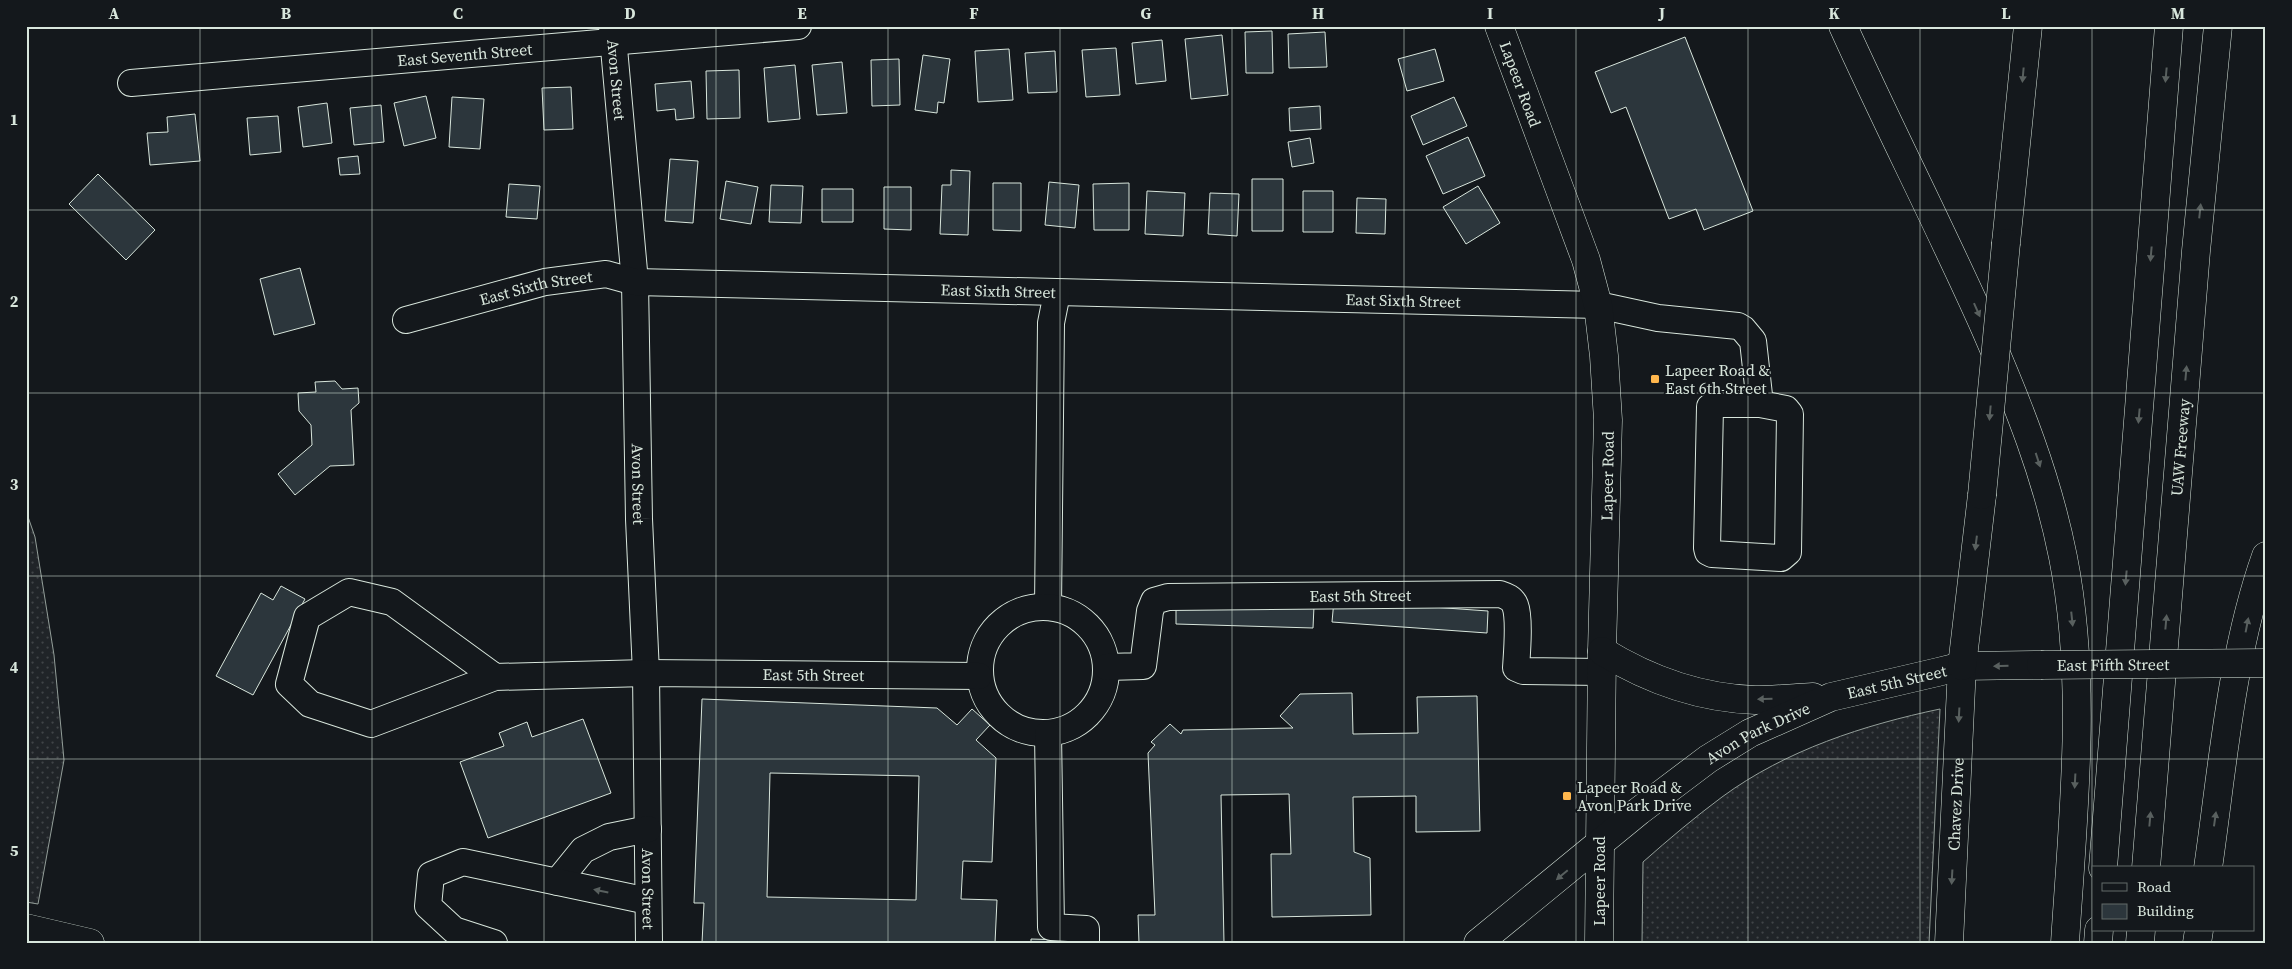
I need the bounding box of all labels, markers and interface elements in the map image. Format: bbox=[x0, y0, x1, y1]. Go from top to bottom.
text: A bbox=[109, 2, 120, 24]
text: B bbox=[281, 2, 292, 24]
text: C bbox=[453, 2, 463, 24]
text: D bbox=[624, 2, 636, 24]
text: E bbox=[797, 2, 807, 24]
text: F bbox=[969, 2, 979, 24]
text: G bbox=[1141, 2, 1152, 24]
text: H bbox=[1312, 2, 1324, 24]
text: I bbox=[1487, 2, 1493, 24]
text: J bbox=[1658, 2, 1665, 24]
text: K bbox=[1828, 2, 1840, 24]
text: L bbox=[2001, 2, 2011, 24]
text: M bbox=[2171, 2, 2185, 24]
street label: East Seventh Street bbox=[396, 38, 534, 71]
street label: Avon Street bbox=[602, 38, 631, 122]
street label: Lapeer Road bbox=[1495, 38, 1547, 130]
one-way arrow bbox=[2019, 67, 2027, 83]
one-way arrow bbox=[2161, 67, 2169, 83]
text: 1 bbox=[10, 108, 18, 130]
one-way arrow bbox=[2196, 203, 2204, 219]
one-way arrow bbox=[2147, 247, 2155, 263]
street label: East Sixth Street bbox=[477, 265, 594, 310]
street label: East Sixth Street bbox=[940, 278, 1057, 303]
street label: East Sixth Street bbox=[1345, 288, 1462, 313]
text: 2 bbox=[10, 290, 19, 312]
one-way arrow bbox=[1973, 303, 1981, 317]
place label: Lapeer Road & East 6th Street bbox=[1665, 359, 1770, 399]
one-way arrow bbox=[2182, 365, 2190, 381]
marker: Lapeer Road & East 6th Street bbox=[1649, 373, 1661, 385]
street label: UAW Freeway bbox=[2165, 397, 2195, 497]
one-way arrow bbox=[1986, 406, 1994, 422]
one-way arrow bbox=[2134, 409, 2142, 425]
street label: Lapeer Road bbox=[1595, 431, 1619, 521]
street label: Avon Street bbox=[627, 443, 650, 526]
one-way arrow bbox=[2035, 453, 2042, 468]
text: 3 bbox=[10, 473, 19, 495]
one-way arrow bbox=[1972, 536, 1980, 552]
one-way arrow bbox=[2122, 571, 2130, 587]
street label: East 5th Street bbox=[1309, 584, 1412, 607]
one-way arrow bbox=[2068, 611, 2076, 627]
one-way arrow bbox=[2162, 614, 2170, 630]
one-way arrow bbox=[2243, 617, 2251, 632]
street label: East Fifth Street bbox=[2057, 653, 2170, 676]
text: 4 bbox=[10, 656, 19, 678]
street label: East 5th Street bbox=[1845, 659, 1950, 704]
one-way arrow bbox=[1993, 662, 2009, 670]
street label: East 5th Street bbox=[762, 663, 865, 686]
one-way arrow bbox=[1757, 696, 1773, 704]
street label: Avon Park Drive bbox=[1701, 697, 1813, 769]
one-way arrow bbox=[1955, 707, 1963, 723]
street label: Chavez Drive bbox=[1942, 757, 1969, 851]
one-way arrow bbox=[2070, 773, 2078, 789]
place label: Lapeer Road & Avon Park Drive bbox=[1577, 776, 1692, 816]
marker: Lapeer Road & Avon Park Drive bbox=[1561, 790, 1573, 802]
one-way arrow bbox=[2146, 811, 2154, 827]
one-way arrow bbox=[2211, 811, 2219, 827]
street label: Lapeer Road bbox=[1588, 836, 1610, 926]
text: 5 bbox=[10, 839, 19, 861]
street label: Avon Street bbox=[637, 848, 660, 930]
legend bbox=[2092, 866, 2254, 932]
one-way arrow bbox=[1555, 869, 1568, 880]
one-way arrow bbox=[1948, 870, 1956, 886]
text: Road bbox=[2137, 876, 2171, 897]
one-way arrow bbox=[593, 887, 608, 895]
text: Building bbox=[2137, 900, 2194, 921]

